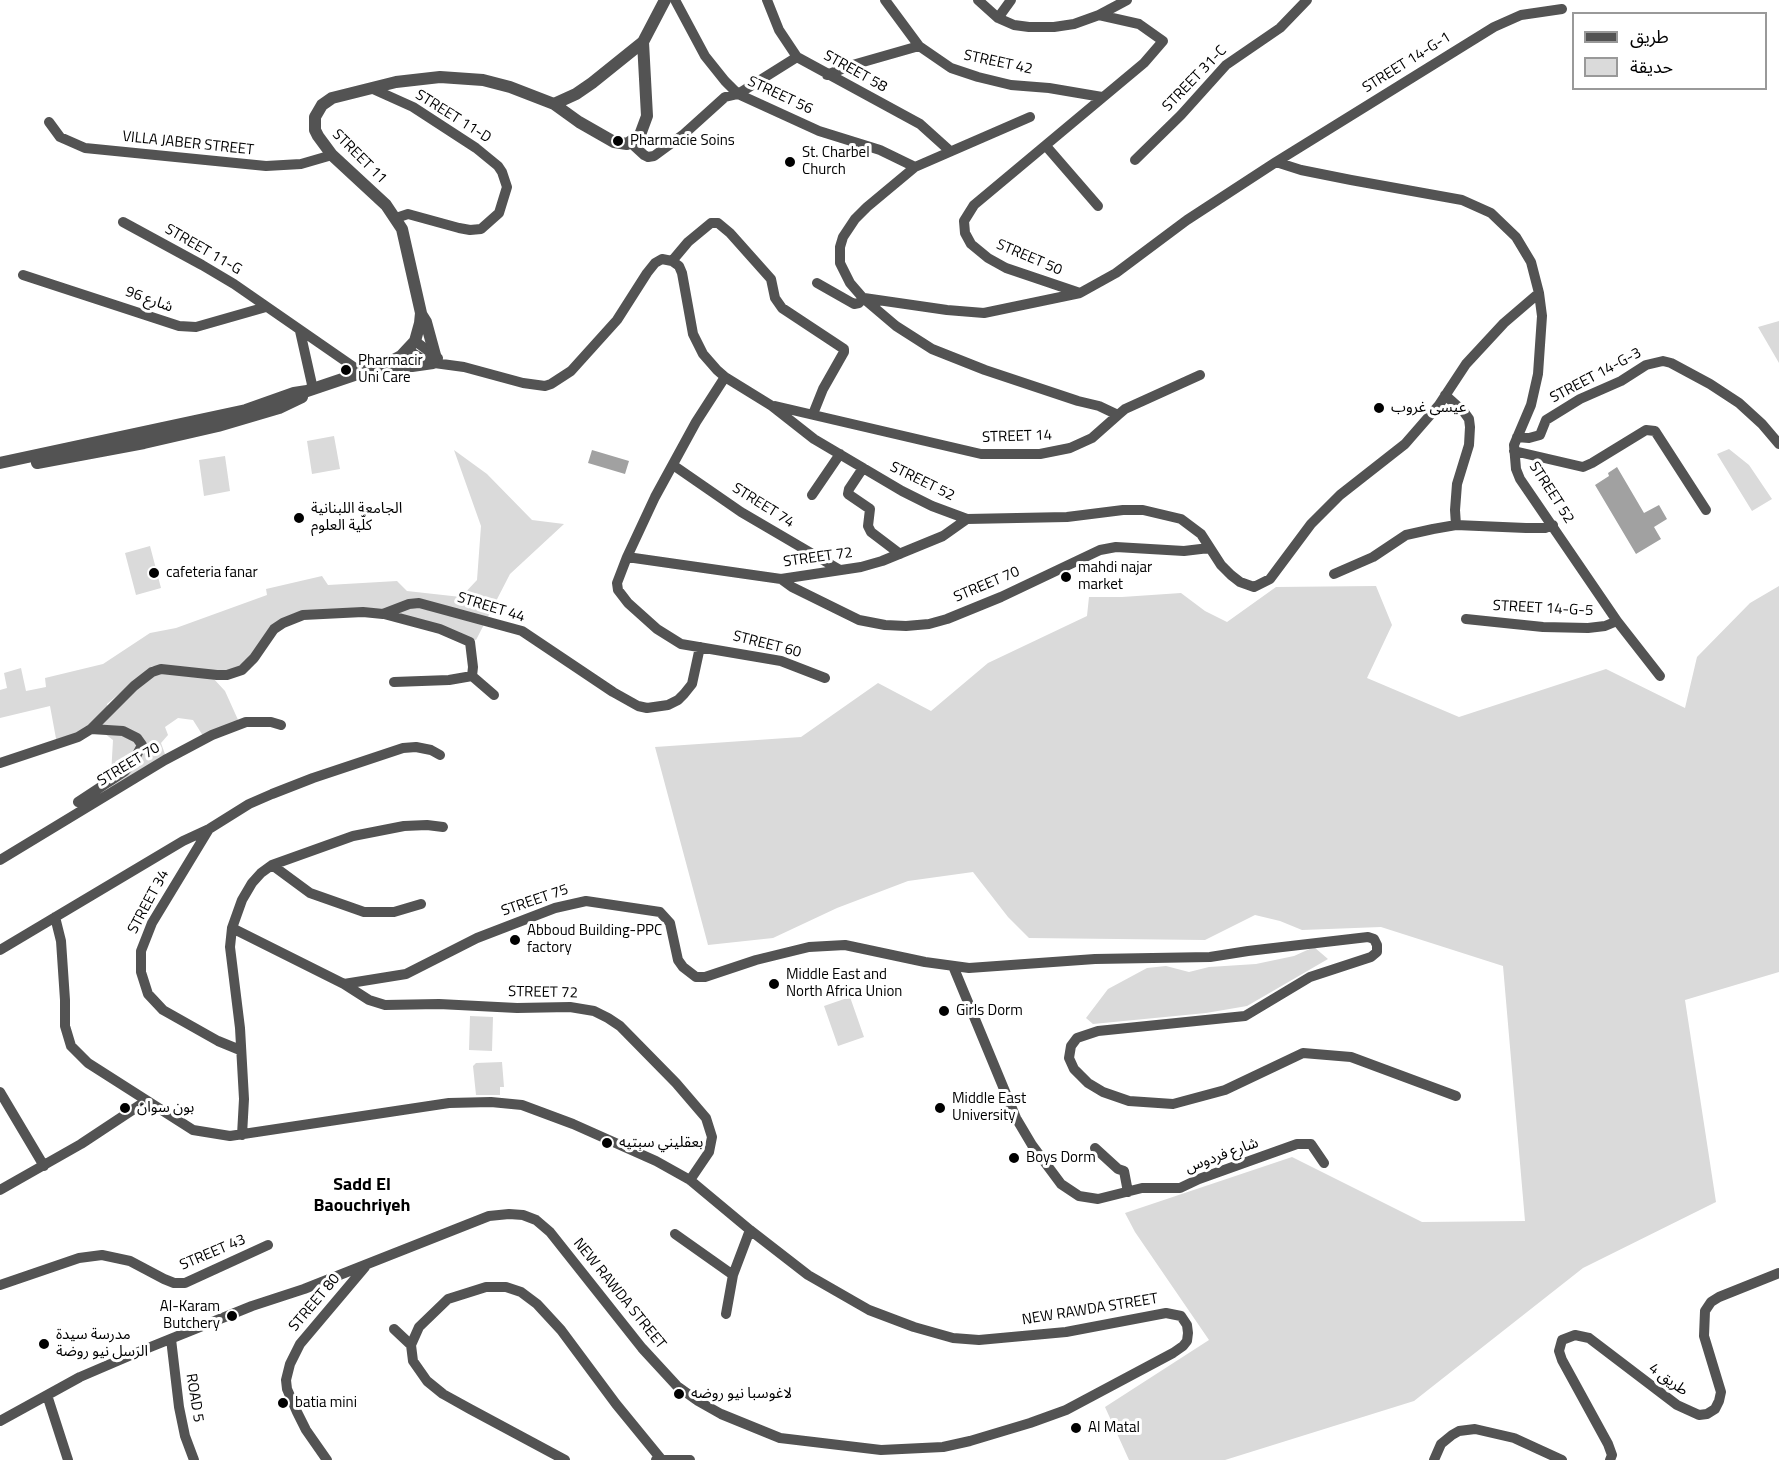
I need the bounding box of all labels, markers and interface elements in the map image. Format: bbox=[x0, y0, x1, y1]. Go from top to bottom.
legend bbox=[1572, 12, 1767, 90]
text: طريق bbox=[1630, 23, 1669, 50]
street label: STREET 14-G-1 bbox=[1360, 29, 1454, 97]
street label: STREET 31-C bbox=[1159, 42, 1231, 116]
street label: STREET 58 bbox=[820, 47, 890, 97]
street label: STREET 42 bbox=[962, 47, 1034, 79]
text: حديقة bbox=[1630, 53, 1673, 80]
street label: STREET 56 bbox=[745, 73, 815, 119]
street label: STREET 11-D bbox=[412, 87, 494, 147]
street label: STREET 11 bbox=[328, 126, 390, 188]
street label: VILLA JABER STREET bbox=[121, 128, 255, 160]
place label: Pharmacie Soins bbox=[630, 132, 735, 150]
marker: Pharmacie Soins bbox=[611, 134, 625, 148]
place label: St. Charbel Church bbox=[802, 144, 870, 179]
marker: St. Charbel Church bbox=[783, 155, 797, 169]
street label: STREET 11-G bbox=[161, 221, 245, 279]
street label: STREET 50 bbox=[993, 236, 1065, 280]
street label: شارع 96 bbox=[123, 283, 175, 317]
street label: STREET 14-G-3 bbox=[1547, 344, 1645, 408]
place label: Pharmacir Uni Care bbox=[358, 352, 423, 387]
marker: Pharmacir Uni Care bbox=[339, 363, 353, 377]
place label: عيسى غروب bbox=[1391, 399, 1466, 417]
marker: عيسى غروب bbox=[1372, 401, 1386, 415]
street label: STREET 14 bbox=[982, 427, 1052, 447]
street label: STREET 52 bbox=[887, 459, 957, 505]
street label: STREET 52 bbox=[1524, 459, 1578, 527]
street label: STREET 74 bbox=[729, 480, 797, 532]
place label: الجامعة اللبنانية كلّية العلوم bbox=[311, 500, 402, 535]
marker: الجامعة اللبنانية كلّية العلوم bbox=[292, 511, 306, 525]
street label: STREET 72 bbox=[782, 544, 854, 572]
place label: mahdi najar market bbox=[1078, 559, 1152, 594]
street label: STREET 70 bbox=[951, 563, 1023, 607]
place label: cafeteria fanar bbox=[166, 564, 258, 582]
marker: cafeteria fanar bbox=[147, 566, 161, 580]
marker: mahdi najar market bbox=[1059, 570, 1073, 584]
street label: STREET 44 bbox=[455, 589, 527, 627]
street label: STREET 14-G-5 bbox=[1492, 597, 1594, 621]
street label: STREET 60 bbox=[731, 628, 803, 662]
street label: STREET 70 bbox=[94, 739, 164, 791]
street label: STREET 34 bbox=[125, 867, 173, 937]
street label: STREET 75 bbox=[499, 881, 571, 921]
place label: Abboud Building-PPC factory bbox=[527, 922, 662, 957]
marker: Abboud Building-PPC factory bbox=[508, 933, 522, 947]
place label: Middle East and North Africa Union bbox=[786, 966, 902, 1001]
marker: Middle East and North Africa Union bbox=[767, 977, 781, 991]
street label: STREET 72 bbox=[508, 983, 578, 1003]
place label: Girls Dorm bbox=[956, 1002, 1023, 1020]
marker: Girls Dorm bbox=[937, 1004, 951, 1018]
place label: Middle East University bbox=[952, 1090, 1026, 1125]
place label: بون سوان bbox=[137, 1099, 194, 1117]
marker: بون سوان bbox=[118, 1101, 132, 1115]
marker: Middle East University bbox=[933, 1101, 947, 1115]
place label: بعقليني سبتيه bbox=[619, 1134, 703, 1152]
street label: شارع فردوس bbox=[1183, 1134, 1261, 1178]
marker: بعقليني سبتيه bbox=[600, 1136, 614, 1150]
place label: Boys Dorm bbox=[1026, 1149, 1096, 1167]
marker: Boys Dorm bbox=[1007, 1151, 1021, 1165]
district label: Sadd El Baouchriyeh bbox=[313, 1175, 411, 1218]
street label: STREET 43 bbox=[177, 1231, 249, 1275]
street label: NEW RAWDA STREET bbox=[569, 1235, 669, 1353]
street label: STREET 80 bbox=[286, 1270, 344, 1336]
street label: NEW RAWDA STREET bbox=[1021, 1290, 1159, 1330]
place label: Al-Karam Butchery bbox=[160, 1298, 220, 1333]
marker: Al-Karam Butchery bbox=[225, 1309, 239, 1323]
place label: مدرسة سيدة الرسل نيو روضة bbox=[56, 1326, 148, 1361]
marker: مدرسة سيدة الرسل نيو روضة bbox=[37, 1337, 51, 1351]
street label: طريق 4 bbox=[1645, 1360, 1691, 1400]
street label: ROAD 5 bbox=[181, 1372, 207, 1424]
place label: لاغوسبا نيو روضه bbox=[691, 1385, 792, 1403]
marker: لاغوسبا نيو روضه bbox=[672, 1387, 686, 1401]
place label: batia mini bbox=[295, 1394, 357, 1412]
marker: batia mini bbox=[276, 1396, 290, 1410]
place label: Al Matal bbox=[1088, 1419, 1140, 1437]
marker: Al Matal bbox=[1069, 1421, 1083, 1435]

